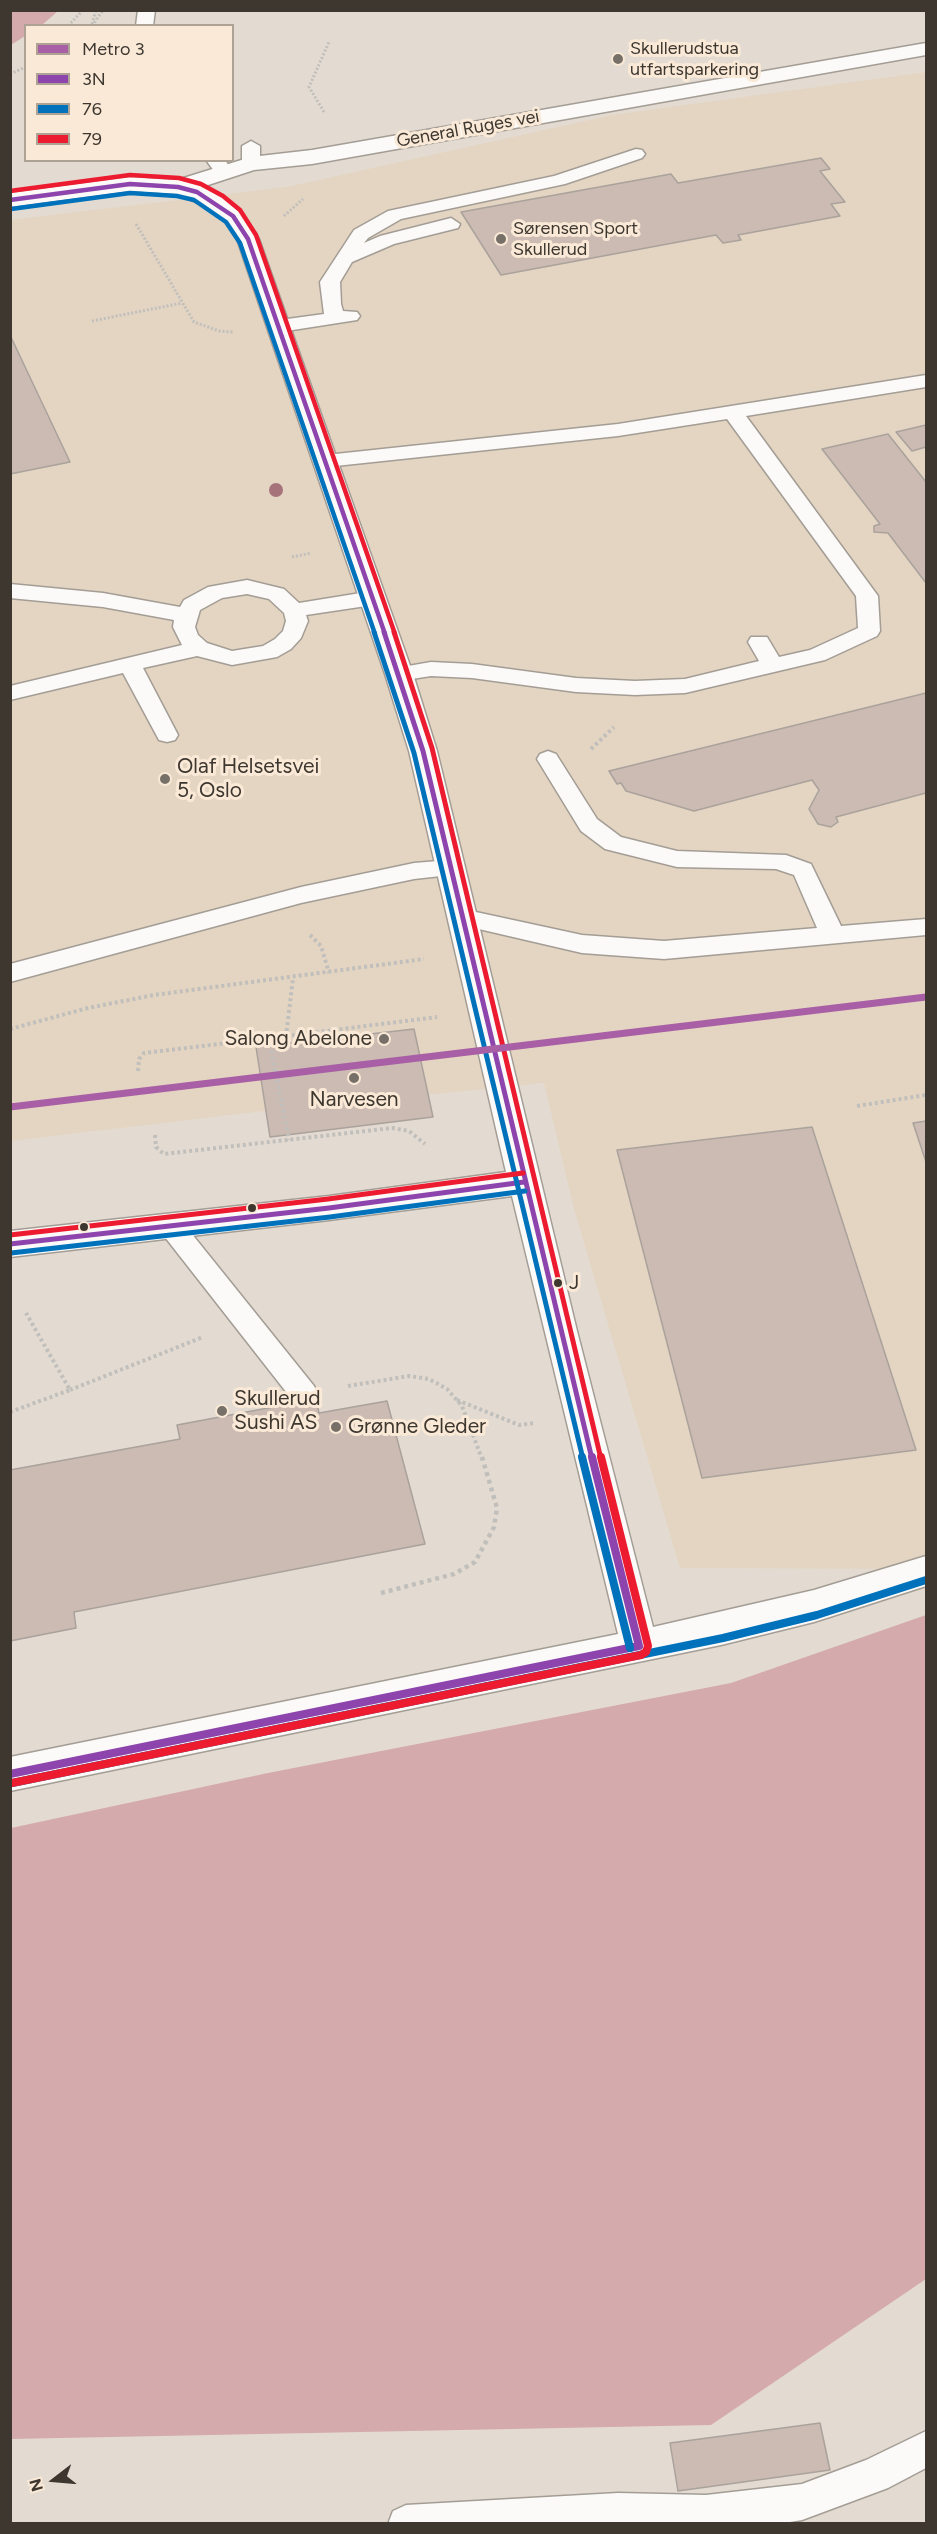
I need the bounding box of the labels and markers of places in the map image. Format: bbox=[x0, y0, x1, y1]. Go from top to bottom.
place label: Skullerudstua utfartsparkering bbox=[630, 38, 759, 80]
marker: Skullerudstua utfartsparkering bbox=[611, 52, 625, 66]
place label: Sørensen Sport Skullerud bbox=[513, 218, 638, 260]
marker: Sørensen Sport Skullerud bbox=[494, 232, 508, 246]
place label: Olaf Helsetsvei 5, Oslo bbox=[177, 754, 319, 804]
marker: Olaf Helsetsvei 5, Oslo bbox=[158, 772, 172, 786]
place label: Salong Abelone bbox=[224, 1026, 372, 1052]
marker: Salong Abelone bbox=[377, 1032, 391, 1046]
marker: Narvesen bbox=[347, 1071, 361, 1085]
place label: Narvesen bbox=[309, 1087, 399, 1113]
unlabelled marker bbox=[246, 1202, 258, 1214]
unlabelled marker bbox=[78, 1221, 90, 1233]
place label: J bbox=[569, 1271, 579, 1295]
marker: J bbox=[552, 1277, 564, 1289]
place label: Skullerud Sushi AS bbox=[234, 1386, 321, 1436]
marker: Skullerud Sushi AS bbox=[215, 1404, 229, 1418]
place label: Grønne Gleder bbox=[348, 1414, 486, 1440]
marker: Grønne Gleder bbox=[329, 1420, 343, 1434]

